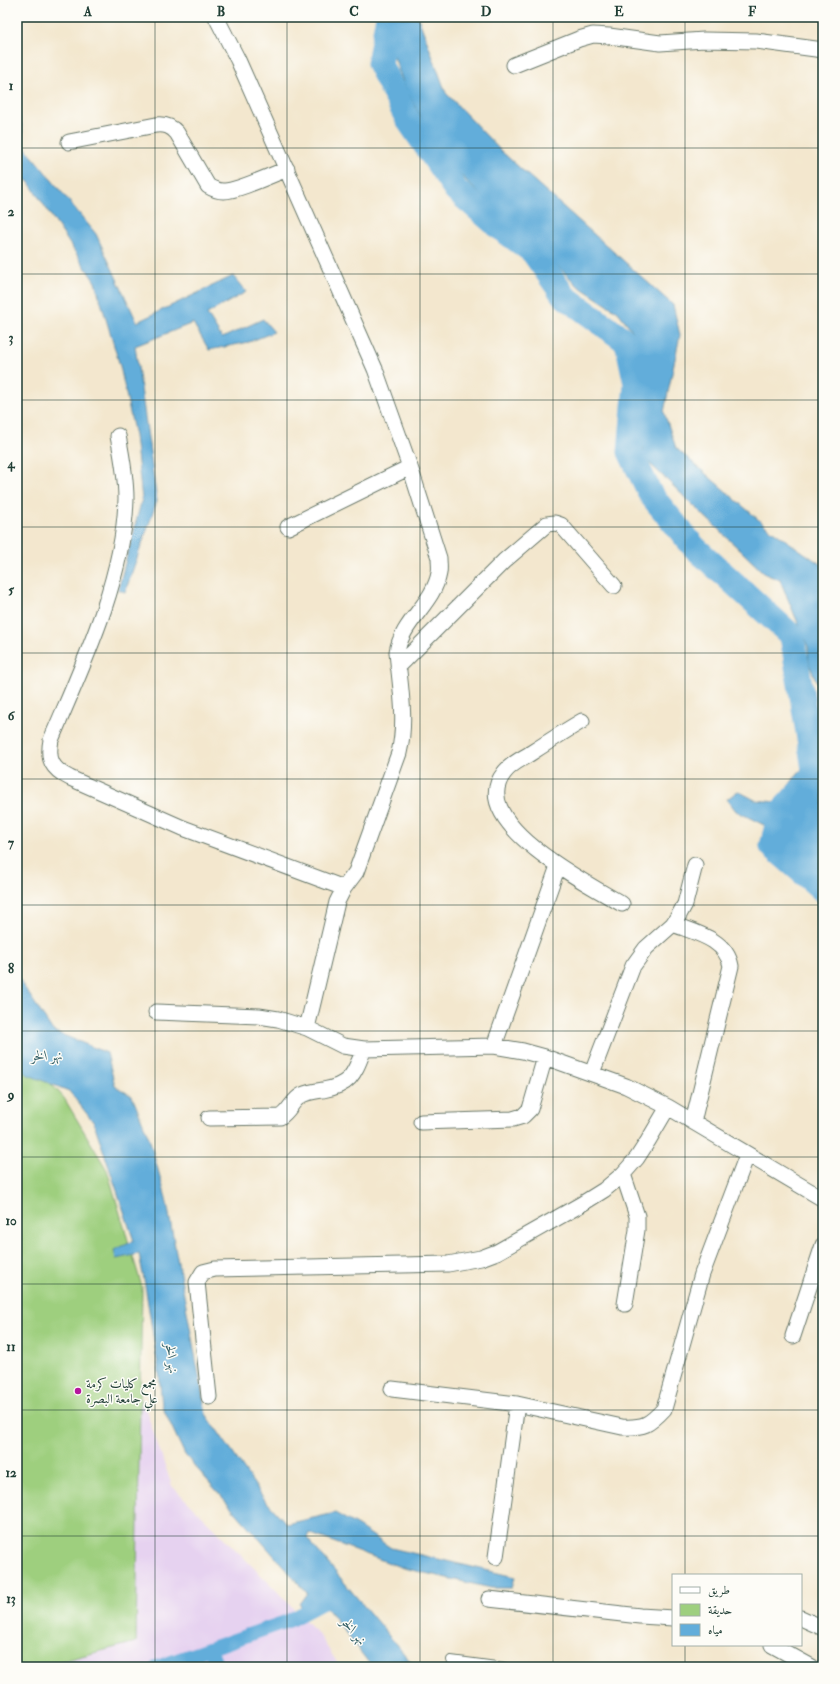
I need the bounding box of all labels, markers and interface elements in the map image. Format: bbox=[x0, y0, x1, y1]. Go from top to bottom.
text: A bbox=[83, 4, 93, 20]
text: B bbox=[217, 4, 225, 20]
text: C bbox=[349, 4, 359, 20]
text: D bbox=[481, 4, 492, 20]
text: E bbox=[614, 4, 624, 20]
text: F bbox=[748, 4, 757, 20]
text: 1 bbox=[9, 78, 14, 94]
text: 2 bbox=[8, 204, 15, 220]
text: 3 bbox=[9, 330, 14, 346]
text: 4 bbox=[6, 456, 15, 472]
text: 5 bbox=[8, 582, 14, 598]
text: 6 bbox=[8, 708, 16, 724]
text: 7 bbox=[8, 835, 15, 851]
text: 8 bbox=[8, 961, 14, 977]
water label: نهر الخر bbox=[30, 1047, 63, 1065]
text: 9 bbox=[6, 1087, 15, 1103]
text: 10 bbox=[5, 1213, 17, 1229]
text: 11 bbox=[6, 1339, 16, 1355]
water label: نهر الخر bbox=[161, 1340, 182, 1375]
place label: مجمع كليات كرمة علي جامعة البصرة bbox=[86, 1376, 158, 1412]
marker: مجمع كليات كرمة علي جامعة البصرة bbox=[73, 1386, 83, 1396]
text: 12 bbox=[5, 1465, 17, 1481]
legend bbox=[672, 1574, 802, 1646]
text: طريق bbox=[708, 1583, 730, 1598]
text: 13 bbox=[6, 1591, 16, 1607]
text: حديقة bbox=[708, 1603, 732, 1618]
water label: نهر الخر bbox=[336, 1613, 371, 1649]
text: مياه bbox=[708, 1623, 723, 1638]

